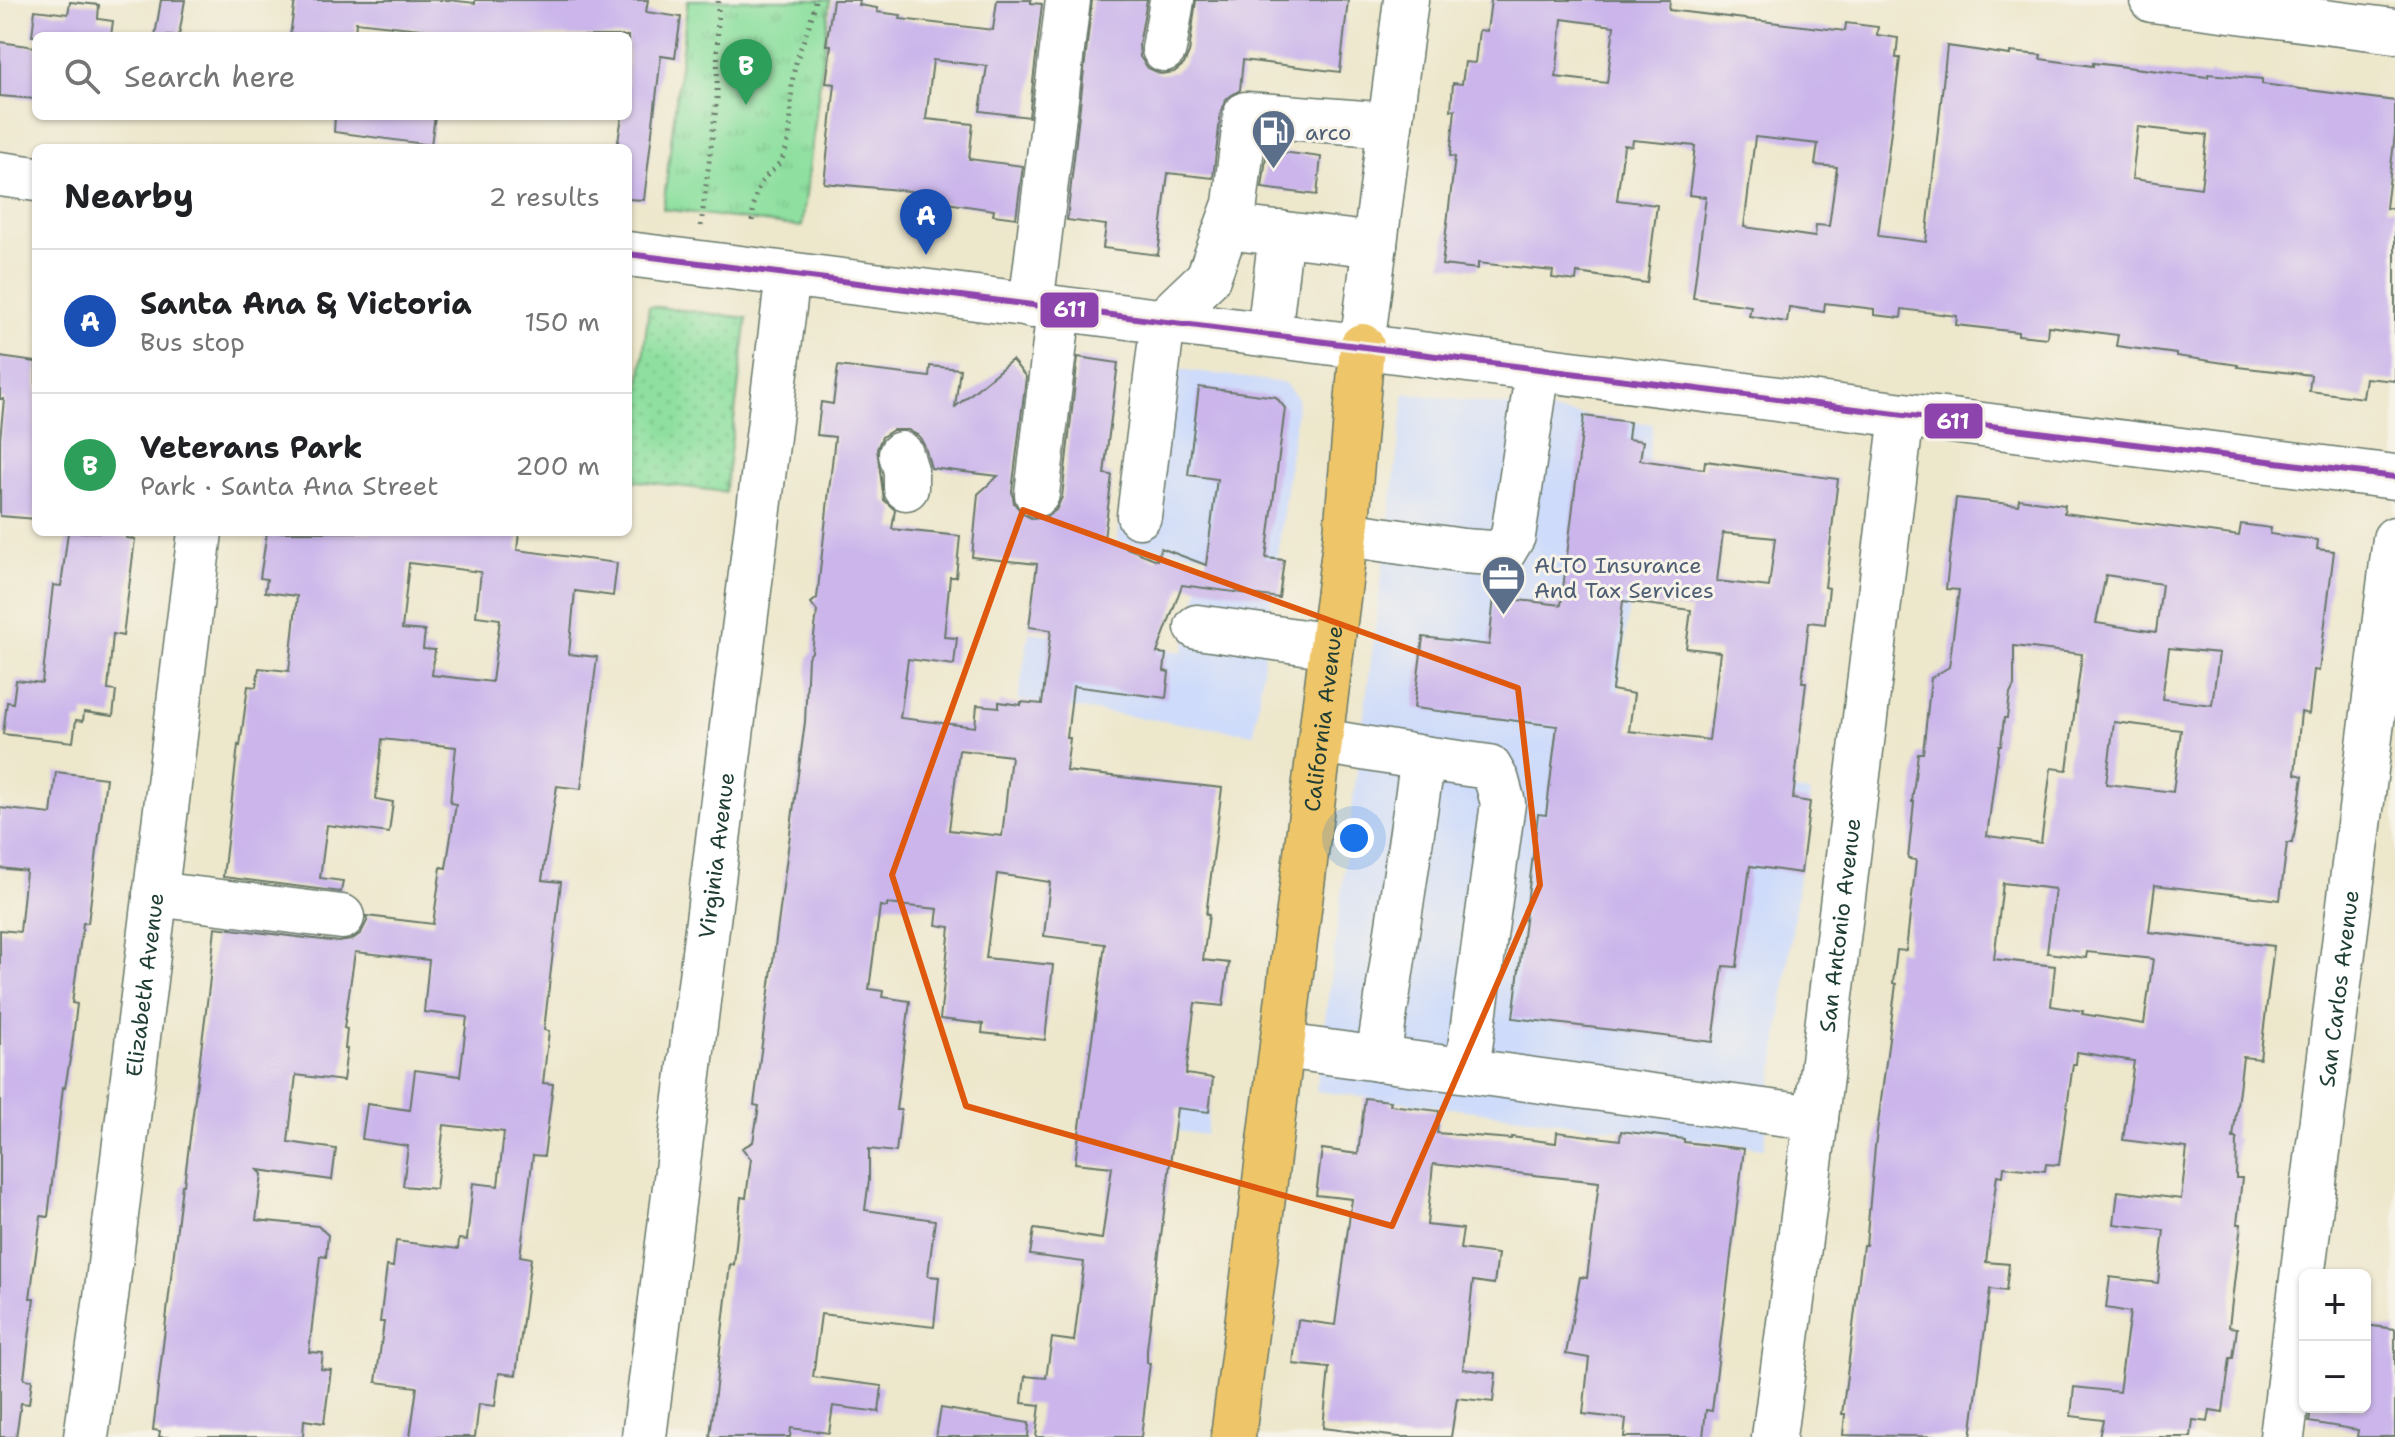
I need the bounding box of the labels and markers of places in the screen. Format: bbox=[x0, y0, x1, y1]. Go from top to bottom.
pin: B bbox=[720, 39, 772, 105]
fuel station icon: arco bbox=[1250, 108, 1298, 171]
place label: arco bbox=[1305, 118, 1351, 147]
pin: A bbox=[900, 189, 952, 255]
place label: ALTO Insurance And Tax Services bbox=[1534, 551, 1714, 605]
office icon: ALTO Insurance And Tax Services bbox=[1479, 554, 1527, 617]

